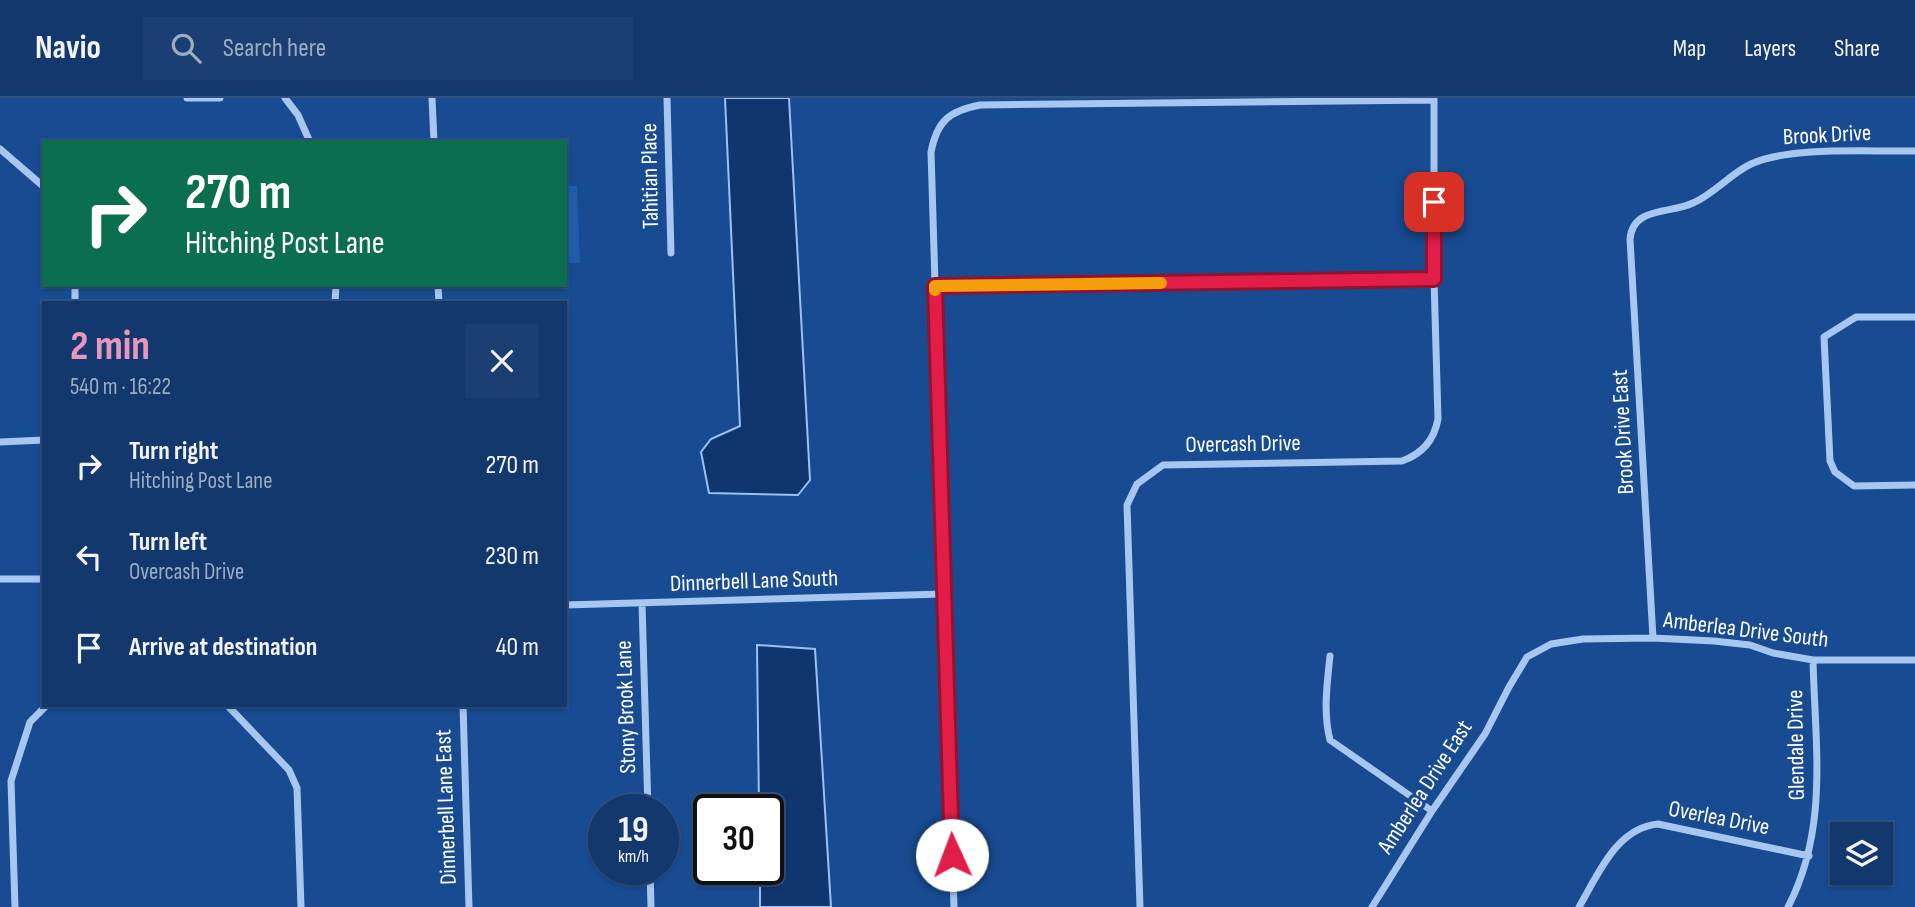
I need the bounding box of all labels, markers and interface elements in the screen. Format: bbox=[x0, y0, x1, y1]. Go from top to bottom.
search box bbox=[143, 17, 633, 80]
text: Navio bbox=[35, 28, 101, 68]
icon: search bbox=[167, 29, 205, 67]
text: Search here bbox=[223, 33, 326, 64]
text: Map bbox=[1673, 34, 1706, 63]
text: Layers bbox=[1744, 34, 1796, 63]
text: Share bbox=[1834, 34, 1880, 63]
street label: Brook Drive bbox=[1782, 119, 1872, 151]
street label: Tahitian Place bbox=[635, 123, 665, 229]
text: 270 m bbox=[185, 164, 291, 223]
icon: right bbox=[70, 168, 161, 259]
pin bbox=[1404, 172, 1464, 232]
icon: arrive bbox=[1415, 183, 1453, 221]
text: Hitching Post Lane bbox=[185, 224, 385, 263]
text: 2 min bbox=[70, 321, 150, 372]
button: close bbox=[465, 324, 539, 398]
street label: Brook Drive East bbox=[1606, 369, 1640, 495]
text: 540 m · 16:22 bbox=[70, 373, 171, 401]
street label: Overcash Drive bbox=[1185, 429, 1301, 459]
text: Turn right bbox=[129, 436, 218, 467]
icon: right bbox=[70, 447, 108, 485]
text: 270 m bbox=[486, 450, 539, 481]
text: Hitching Post Lane bbox=[129, 467, 272, 495]
text: Turn left bbox=[129, 527, 207, 558]
icon: left bbox=[70, 538, 108, 576]
text: 230 m bbox=[485, 541, 539, 572]
text: Overcash Drive bbox=[129, 558, 244, 586]
street label: Dinnerbell Lane South bbox=[670, 564, 838, 598]
street label: Amberlea Drive South bbox=[1661, 606, 1830, 654]
icon: arrive bbox=[70, 629, 108, 667]
text: Arrive at destination bbox=[129, 632, 317, 663]
text: 40 m bbox=[496, 632, 539, 663]
street label: Stony Brook Lane bbox=[610, 640, 642, 774]
street label: Glendale Drive bbox=[1781, 689, 1811, 801]
street label: Amberlea Drive East bbox=[1371, 715, 1479, 860]
street label: Dinnerbell Lane East bbox=[429, 729, 463, 885]
speed limit sign: 30 bbox=[693, 794, 784, 885]
street label: Overlea Drive bbox=[1666, 795, 1772, 841]
text: 19 bbox=[618, 809, 649, 852]
position arrow bbox=[915, 818, 989, 892]
map controls bbox=[1830, 822, 1893, 885]
button: layers bbox=[1830, 822, 1893, 885]
text: km/h bbox=[618, 846, 649, 867]

